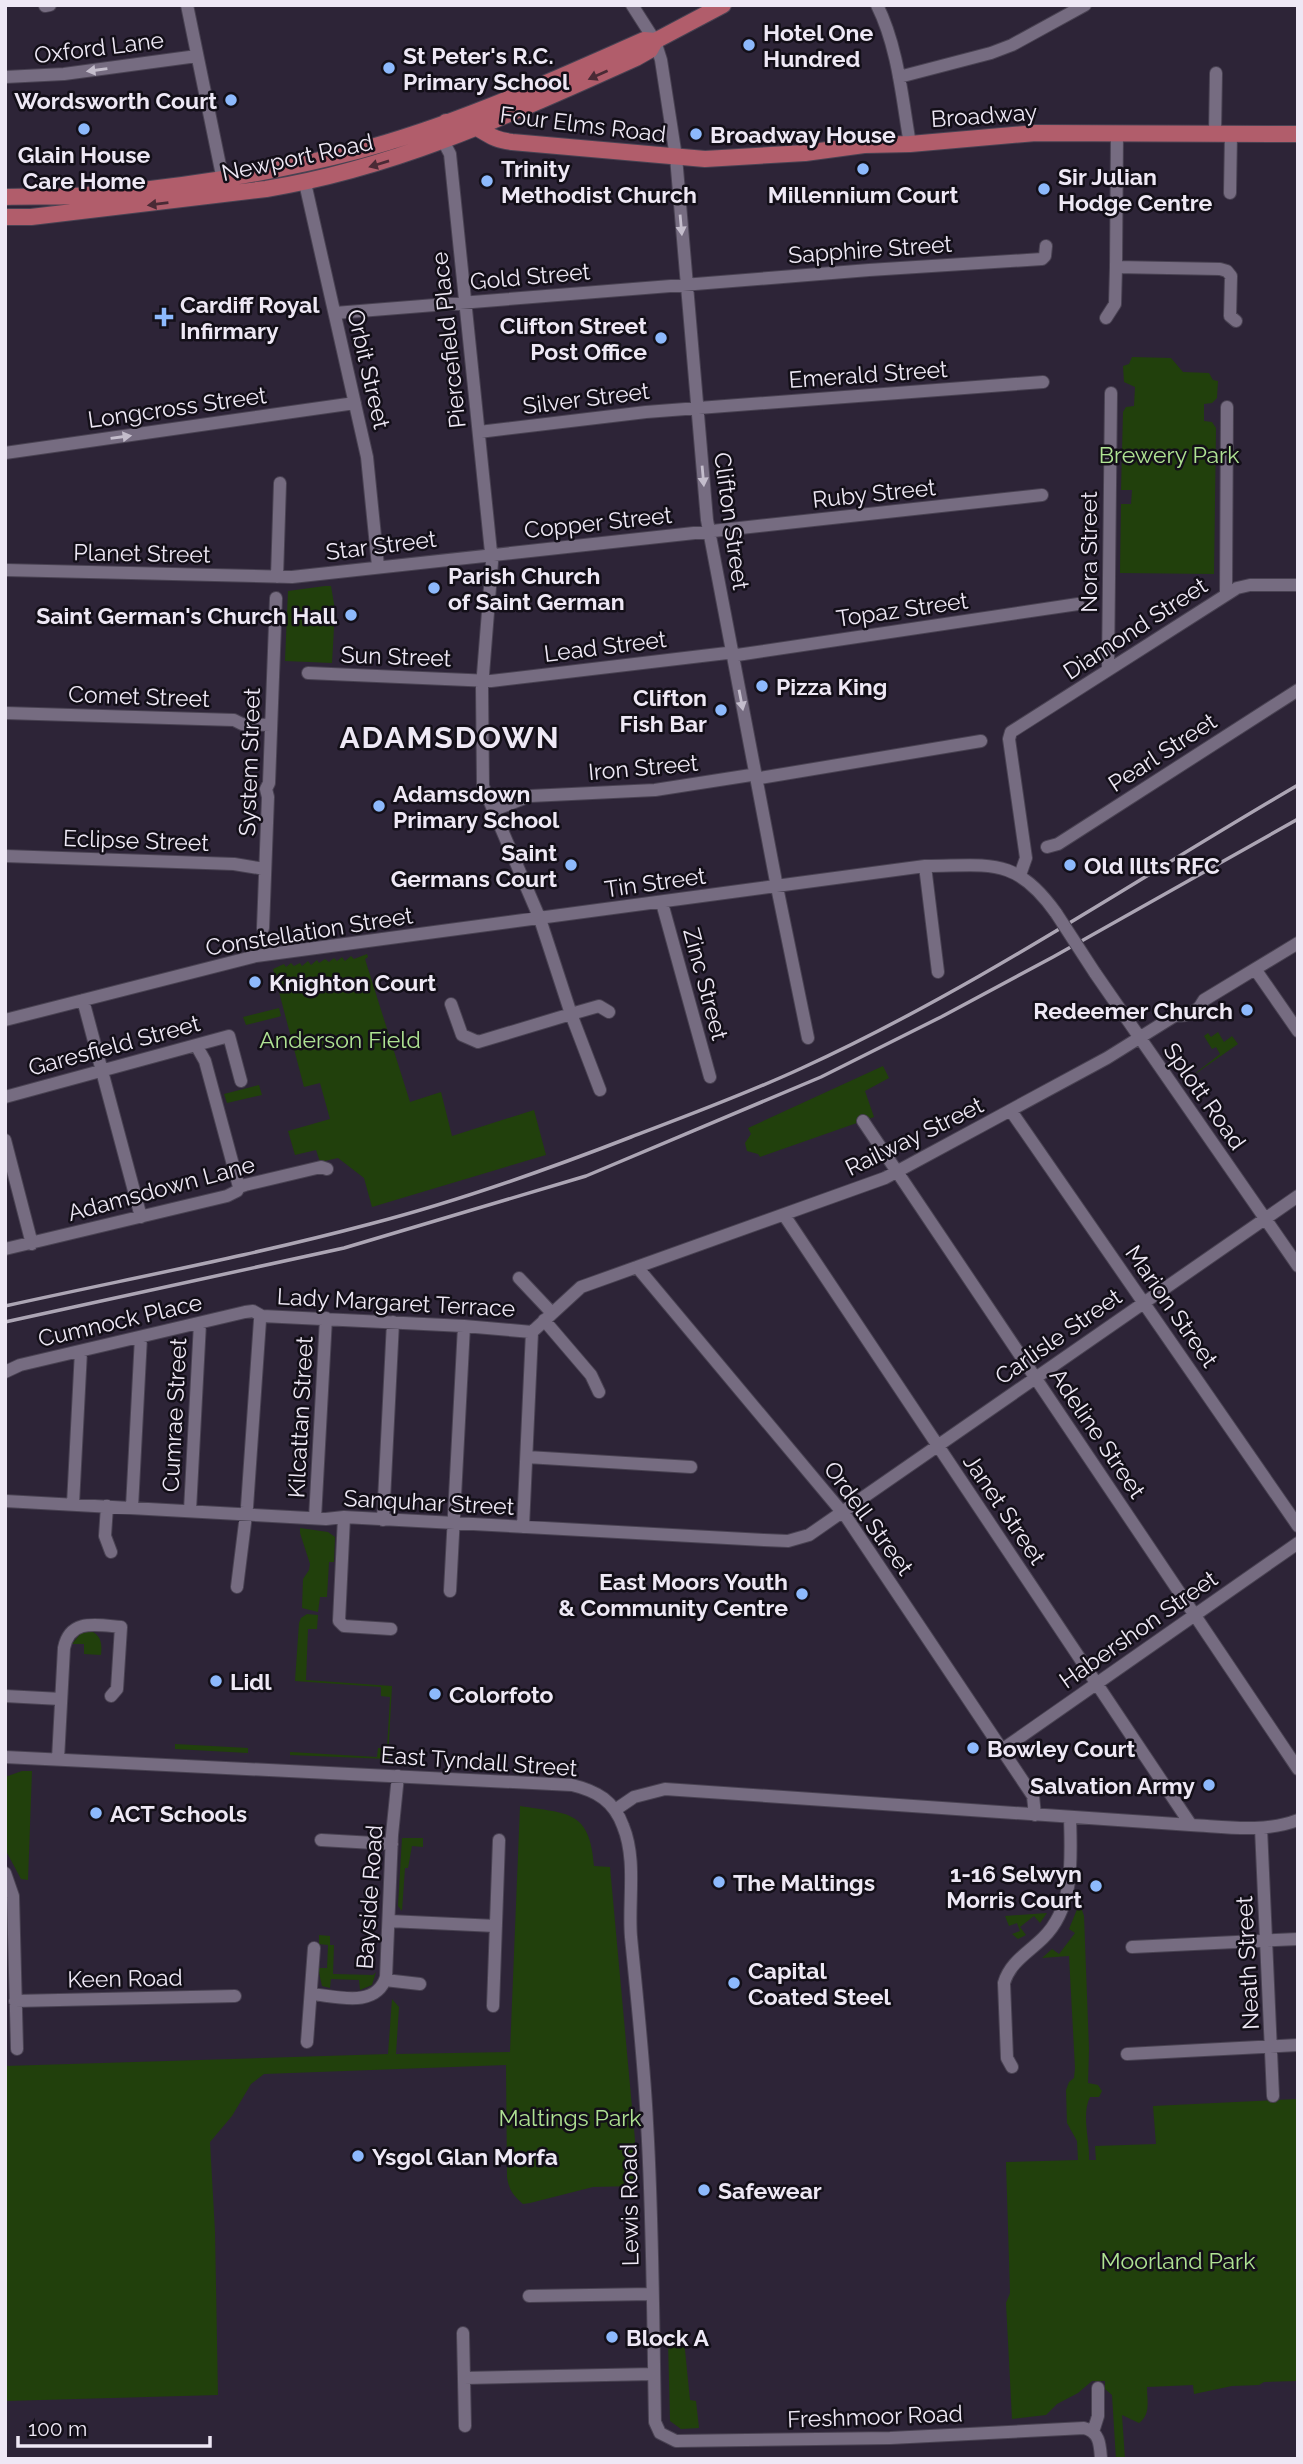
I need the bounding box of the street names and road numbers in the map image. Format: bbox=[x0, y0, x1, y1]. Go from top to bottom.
street label: Oxford Lane bbox=[33, 26, 165, 68]
street label: Broadway bbox=[930, 98, 1038, 132]
street label: Four Elms Road bbox=[498, 100, 668, 148]
street label: Newport Road bbox=[219, 128, 375, 186]
street label: Sapphire Street bbox=[787, 230, 953, 268]
street label: Piercefield Place bbox=[425, 251, 471, 429]
street label: Gold Street bbox=[469, 257, 591, 295]
street label: Orbit Street bbox=[342, 307, 396, 432]
street label: Emerald Street bbox=[788, 355, 949, 393]
street label: Silver Street bbox=[521, 377, 651, 419]
street label: Longcross Street bbox=[86, 381, 268, 433]
street label: Clifton Street bbox=[709, 450, 755, 592]
street label: Ruby Street bbox=[811, 473, 937, 513]
street label: Nora Street bbox=[1075, 491, 1102, 613]
street label: Copper Street bbox=[523, 501, 674, 543]
street label: Star Street bbox=[324, 525, 438, 565]
street label: Planet Street bbox=[73, 538, 211, 568]
street label: Diamond Street bbox=[1058, 571, 1212, 685]
street label: Topaz Street bbox=[834, 586, 970, 632]
street label: Lead Street bbox=[542, 625, 668, 667]
street label: Sun Street bbox=[340, 641, 452, 671]
street label: Comet Street bbox=[68, 680, 210, 712]
street label: System Street bbox=[233, 687, 265, 837]
street label: Pearl Street bbox=[1103, 707, 1221, 797]
street label: Iron Street bbox=[587, 749, 699, 785]
street label: Eclipse Street bbox=[63, 824, 210, 856]
street label: Tin Street bbox=[603, 861, 708, 902]
street label: Constellation Street bbox=[203, 901, 415, 961]
street label: Zinc Street bbox=[678, 925, 734, 1043]
street label: Garesfield Street bbox=[25, 1009, 203, 1081]
street label: Splott Road bbox=[1158, 1037, 1252, 1155]
street label: Railway Street bbox=[841, 1091, 988, 1181]
street label: Adamsdown Lane bbox=[64, 1150, 258, 1226]
street label: Marion Street bbox=[1120, 1240, 1224, 1372]
street label: Lady Margaret Terrace bbox=[276, 1282, 516, 1322]
street label: Carlisle Street bbox=[990, 1282, 1127, 1390]
street label: Cumnock Place bbox=[35, 1288, 205, 1352]
street label: Kilcattan Street bbox=[282, 1335, 318, 1499]
street label: Cumrae Street bbox=[156, 1337, 192, 1493]
street label: Adeline Street bbox=[1045, 1363, 1152, 1503]
street label: Janet Street bbox=[958, 1449, 1052, 1570]
street label: Ordell Street bbox=[819, 1456, 920, 1580]
street label: Sanquhar Street bbox=[343, 1484, 515, 1520]
street label: Habershon Street bbox=[1054, 1564, 1222, 1694]
street label: East Tyndall Street bbox=[380, 1741, 578, 1781]
street label: Bayside Road bbox=[350, 1824, 388, 1970]
street label: Neath Street bbox=[1230, 1895, 1264, 2031]
street label: Keen Road bbox=[67, 1963, 183, 1993]
street label: Lewis Road bbox=[614, 2144, 644, 2266]
street label: Freshmoor Road bbox=[787, 2399, 963, 2433]

